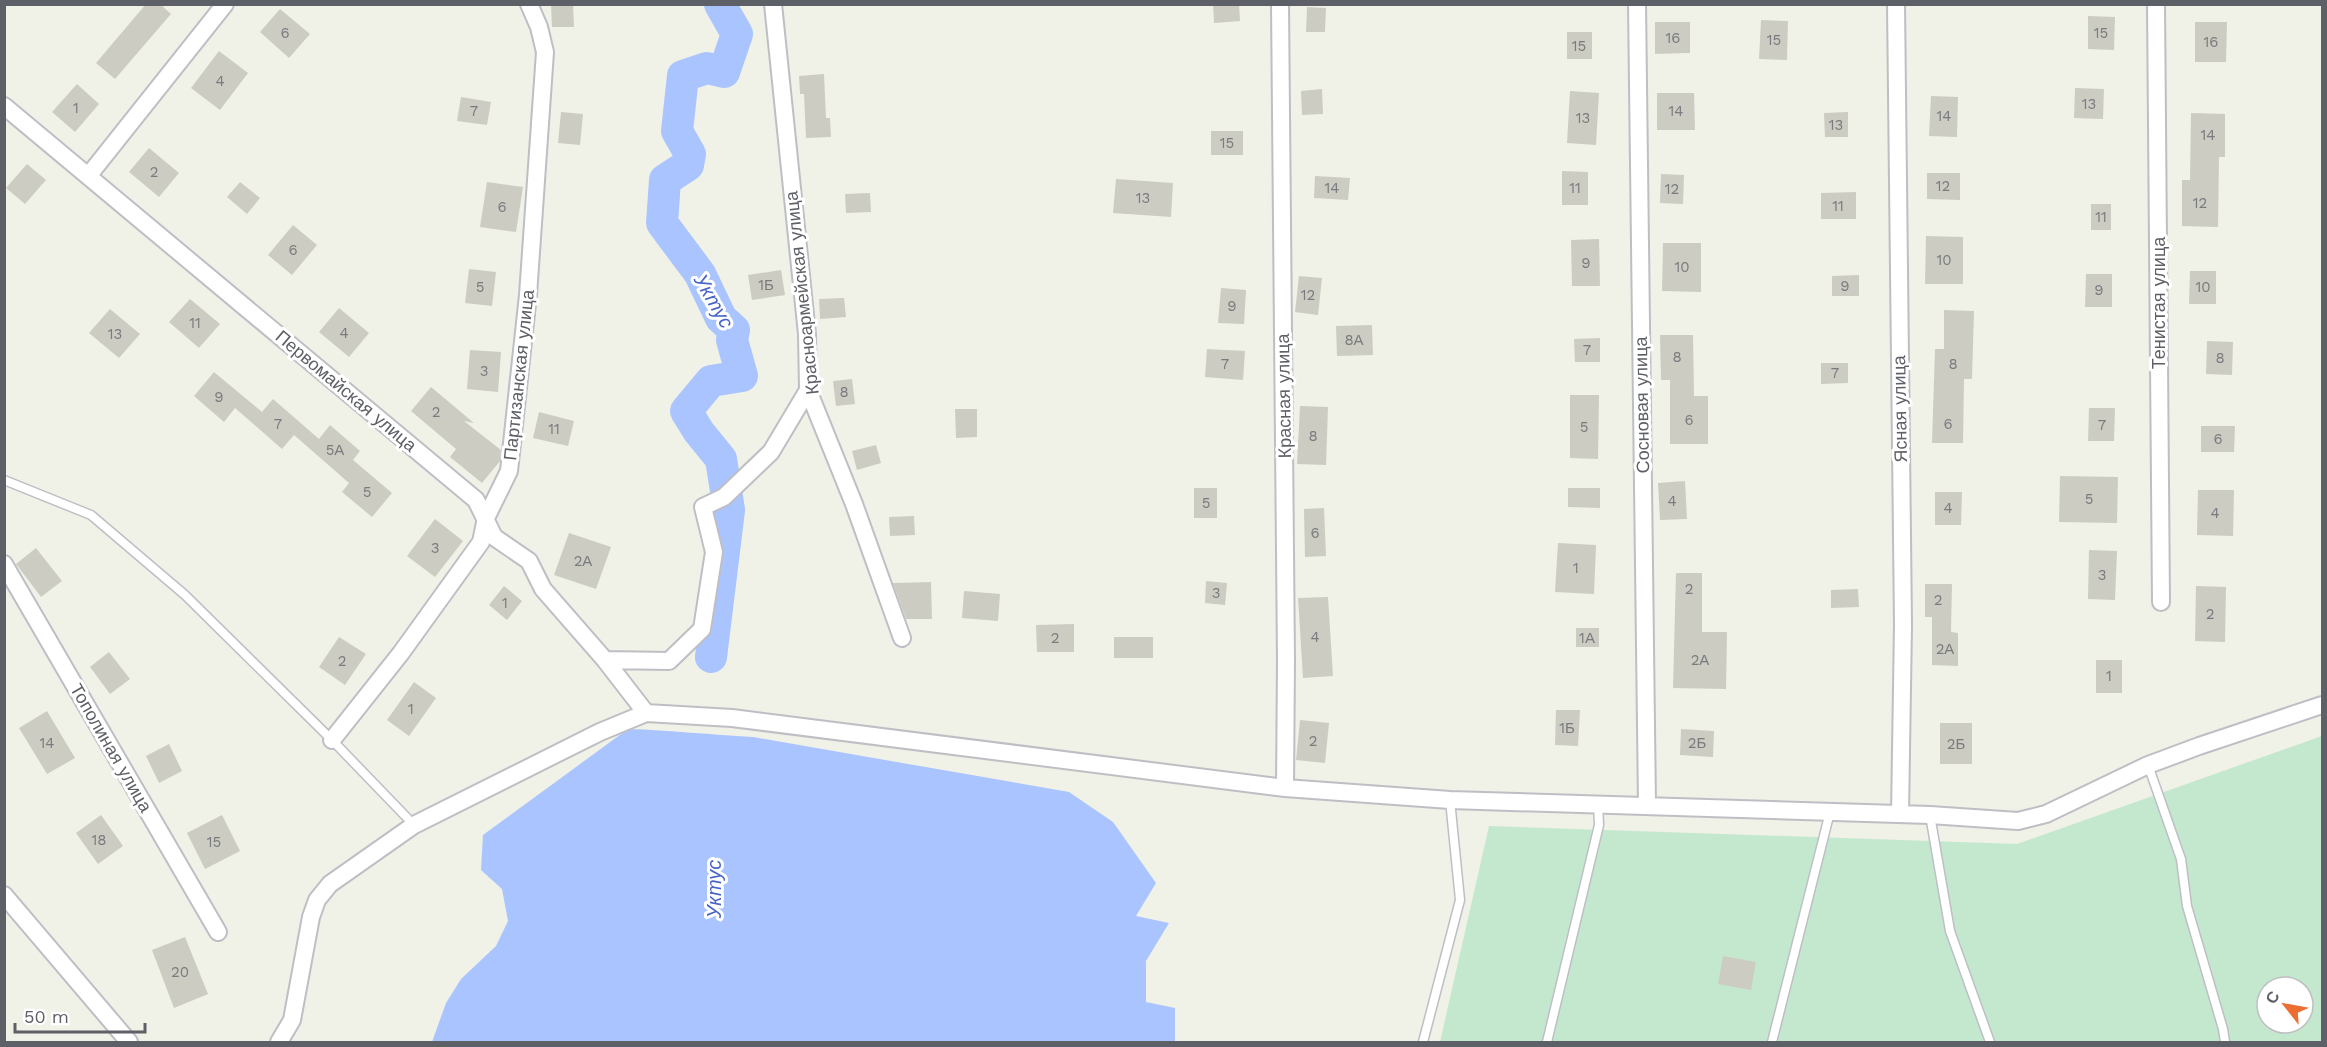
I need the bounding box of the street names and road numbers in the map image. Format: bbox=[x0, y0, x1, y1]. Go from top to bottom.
street label: Красноармейская улица bbox=[780, 189, 823, 396]
street label: Тенистая улица bbox=[2148, 236, 2169, 369]
street label: Партизанская улица bbox=[499, 287, 538, 461]
street label: Первомайская улица bbox=[272, 326, 422, 456]
street label: Красная улица bbox=[1272, 332, 1295, 459]
street label: Сосновая улица bbox=[1630, 335, 1653, 474]
street label: Ясная улица bbox=[1888, 354, 1911, 463]
street label: Тополиная улица bbox=[66, 680, 157, 817]

